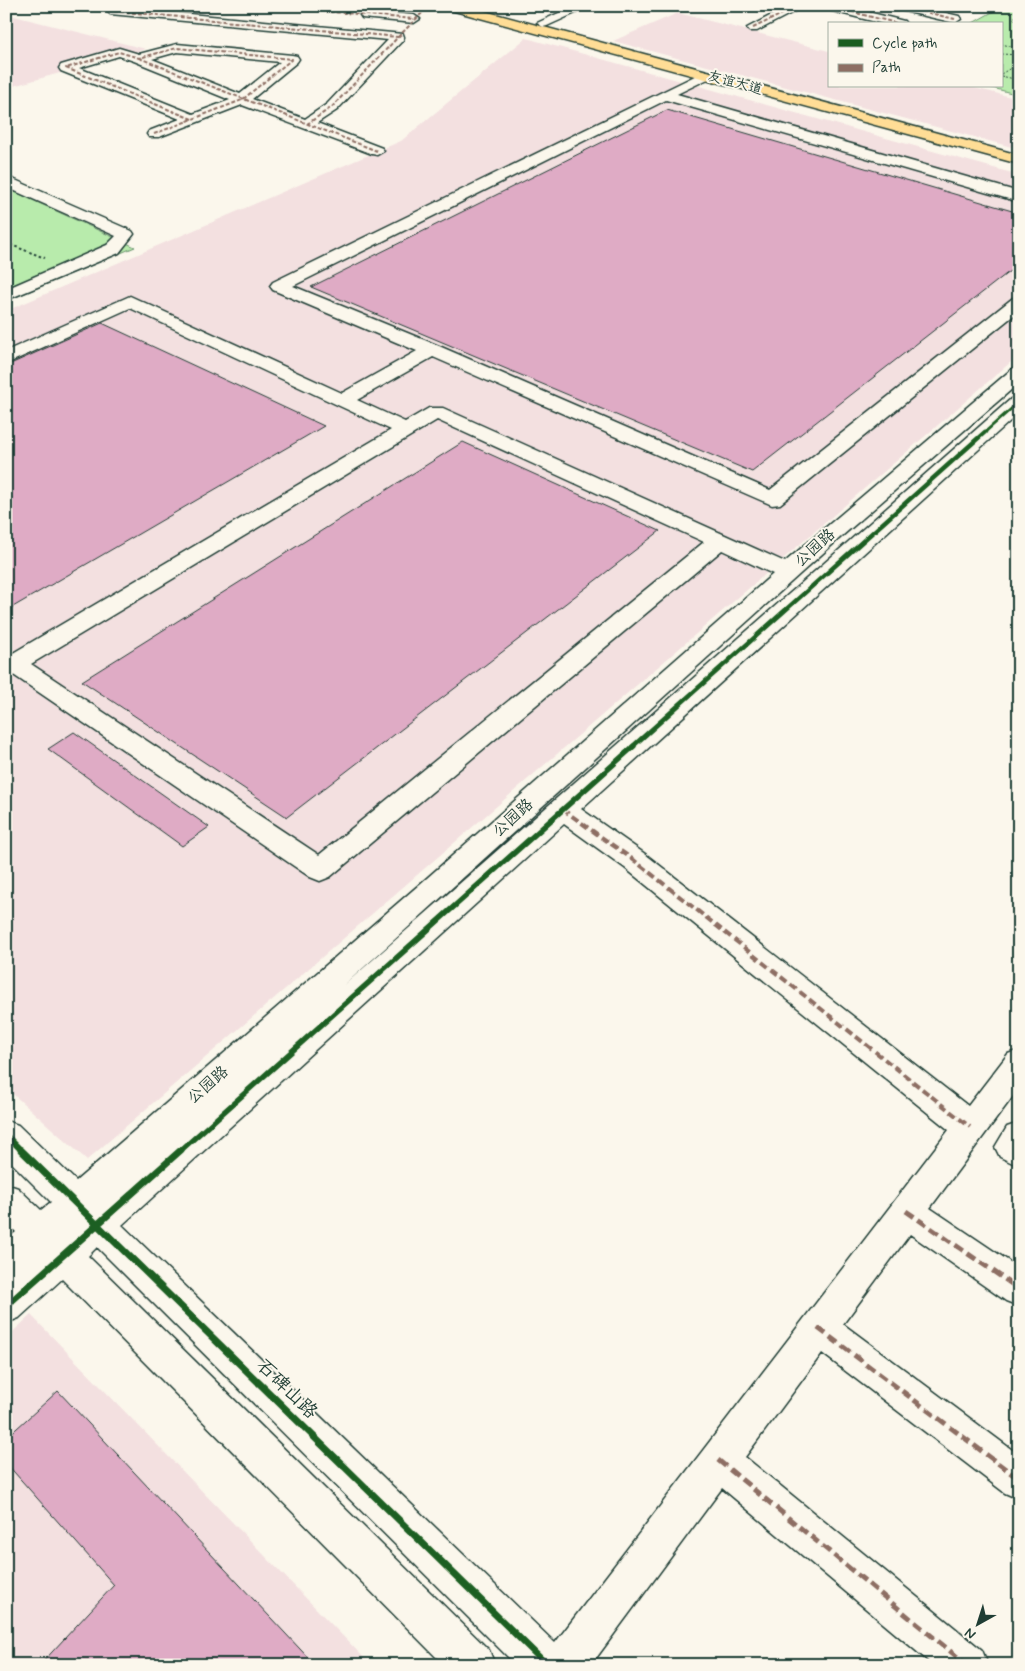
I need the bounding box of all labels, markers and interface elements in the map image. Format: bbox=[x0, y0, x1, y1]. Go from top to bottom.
legend bbox=[828, 22, 1002, 88]
text: Cycle path bbox=[872, 34, 937, 54]
text: Path bbox=[872, 58, 901, 78]
street label: 友谊大道 bbox=[706, 67, 764, 99]
street label: 公园路 bbox=[790, 524, 840, 572]
street label: 公园路 bbox=[488, 794, 538, 842]
street label: 公园路 bbox=[183, 1061, 233, 1109]
street label: 石碑山路 bbox=[251, 1354, 323, 1424]
north arrow bbox=[952, 1598, 1002, 1648]
text: N bbox=[961, 1623, 980, 1643]

